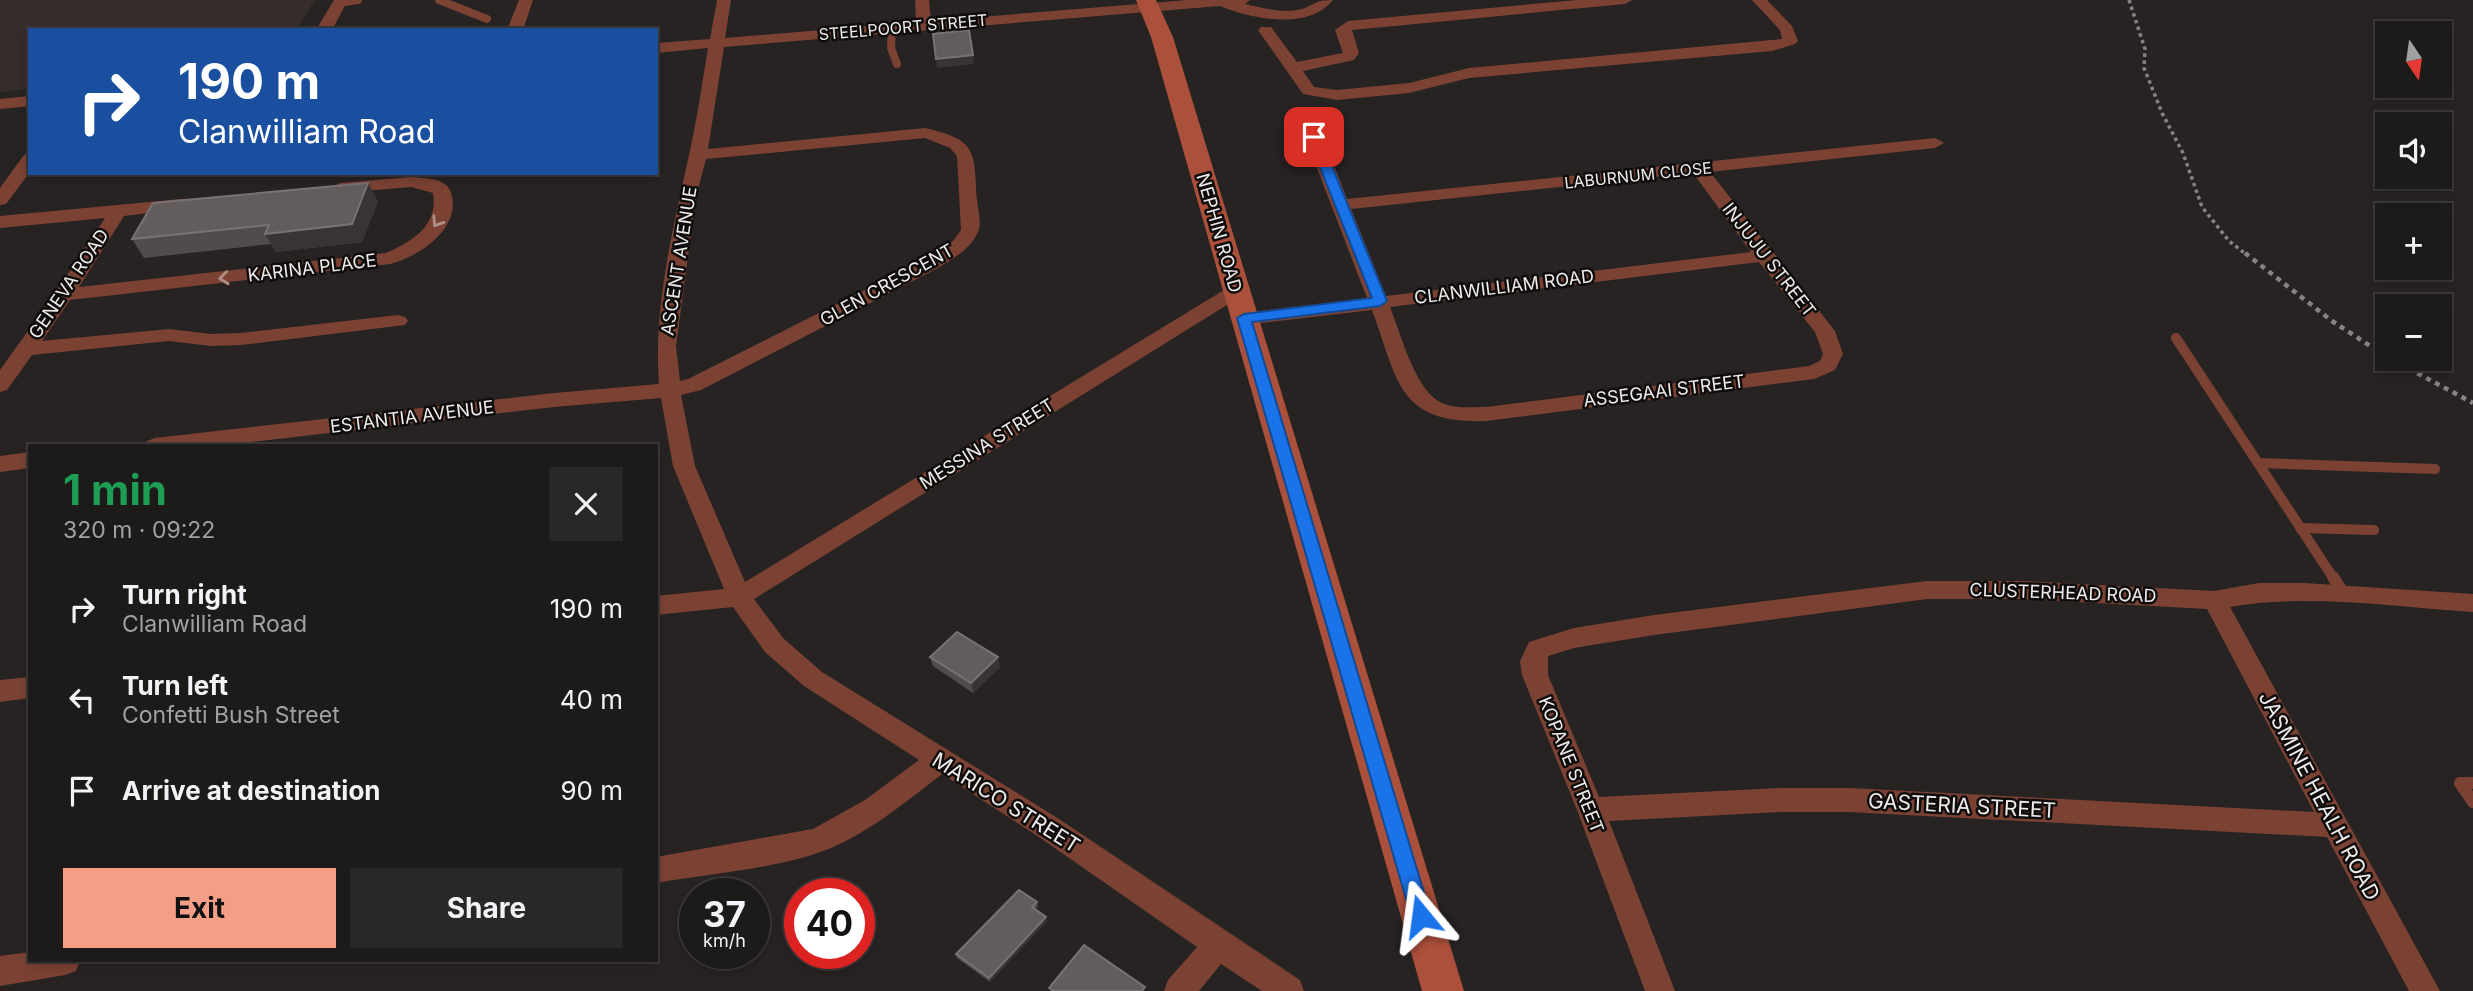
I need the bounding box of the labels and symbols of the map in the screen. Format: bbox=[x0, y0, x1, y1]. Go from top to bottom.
street label: STEELPOORT STREET bbox=[818, 10, 988, 44]
north arrow bbox=[2375, 21, 2452, 98]
pin bbox=[1284, 107, 1344, 167]
street label: LABURNUM CLOSE bbox=[1563, 157, 1713, 193]
street label: NEPHIN ROAD bbox=[1192, 171, 1247, 295]
street label: ASCENT AVENUE bbox=[656, 185, 701, 337]
street label: INJUJU STREET bbox=[1718, 199, 1820, 321]
one-way arrow bbox=[432, 214, 445, 227]
street label: GENEVA ROAD bbox=[24, 225, 113, 342]
street label: GLEN CRESCENT bbox=[816, 239, 957, 330]
street label: KARINA PLACE bbox=[246, 249, 377, 286]
street label: CLANWILLIAM ROAD bbox=[1413, 265, 1595, 308]
one-way arrow bbox=[218, 270, 230, 285]
street label: ASSEGAAI STREET bbox=[1582, 370, 1746, 411]
street label: MESSINA STREET bbox=[916, 394, 1058, 493]
street label: ESTANTIA AVENUE bbox=[329, 396, 495, 437]
street label: CLUSTERHEAD ROAD bbox=[1969, 579, 2157, 606]
street label: JASMINE HEALH ROAD bbox=[2254, 687, 2385, 905]
street label: KOPANE STREET bbox=[1535, 694, 1608, 836]
street label: MARICO STREET bbox=[928, 747, 1085, 858]
street label: GASTERIA STREET bbox=[1867, 788, 2057, 823]
speed limit sign: 40 bbox=[784, 878, 875, 969]
position arrow bbox=[1384, 879, 1458, 953]

